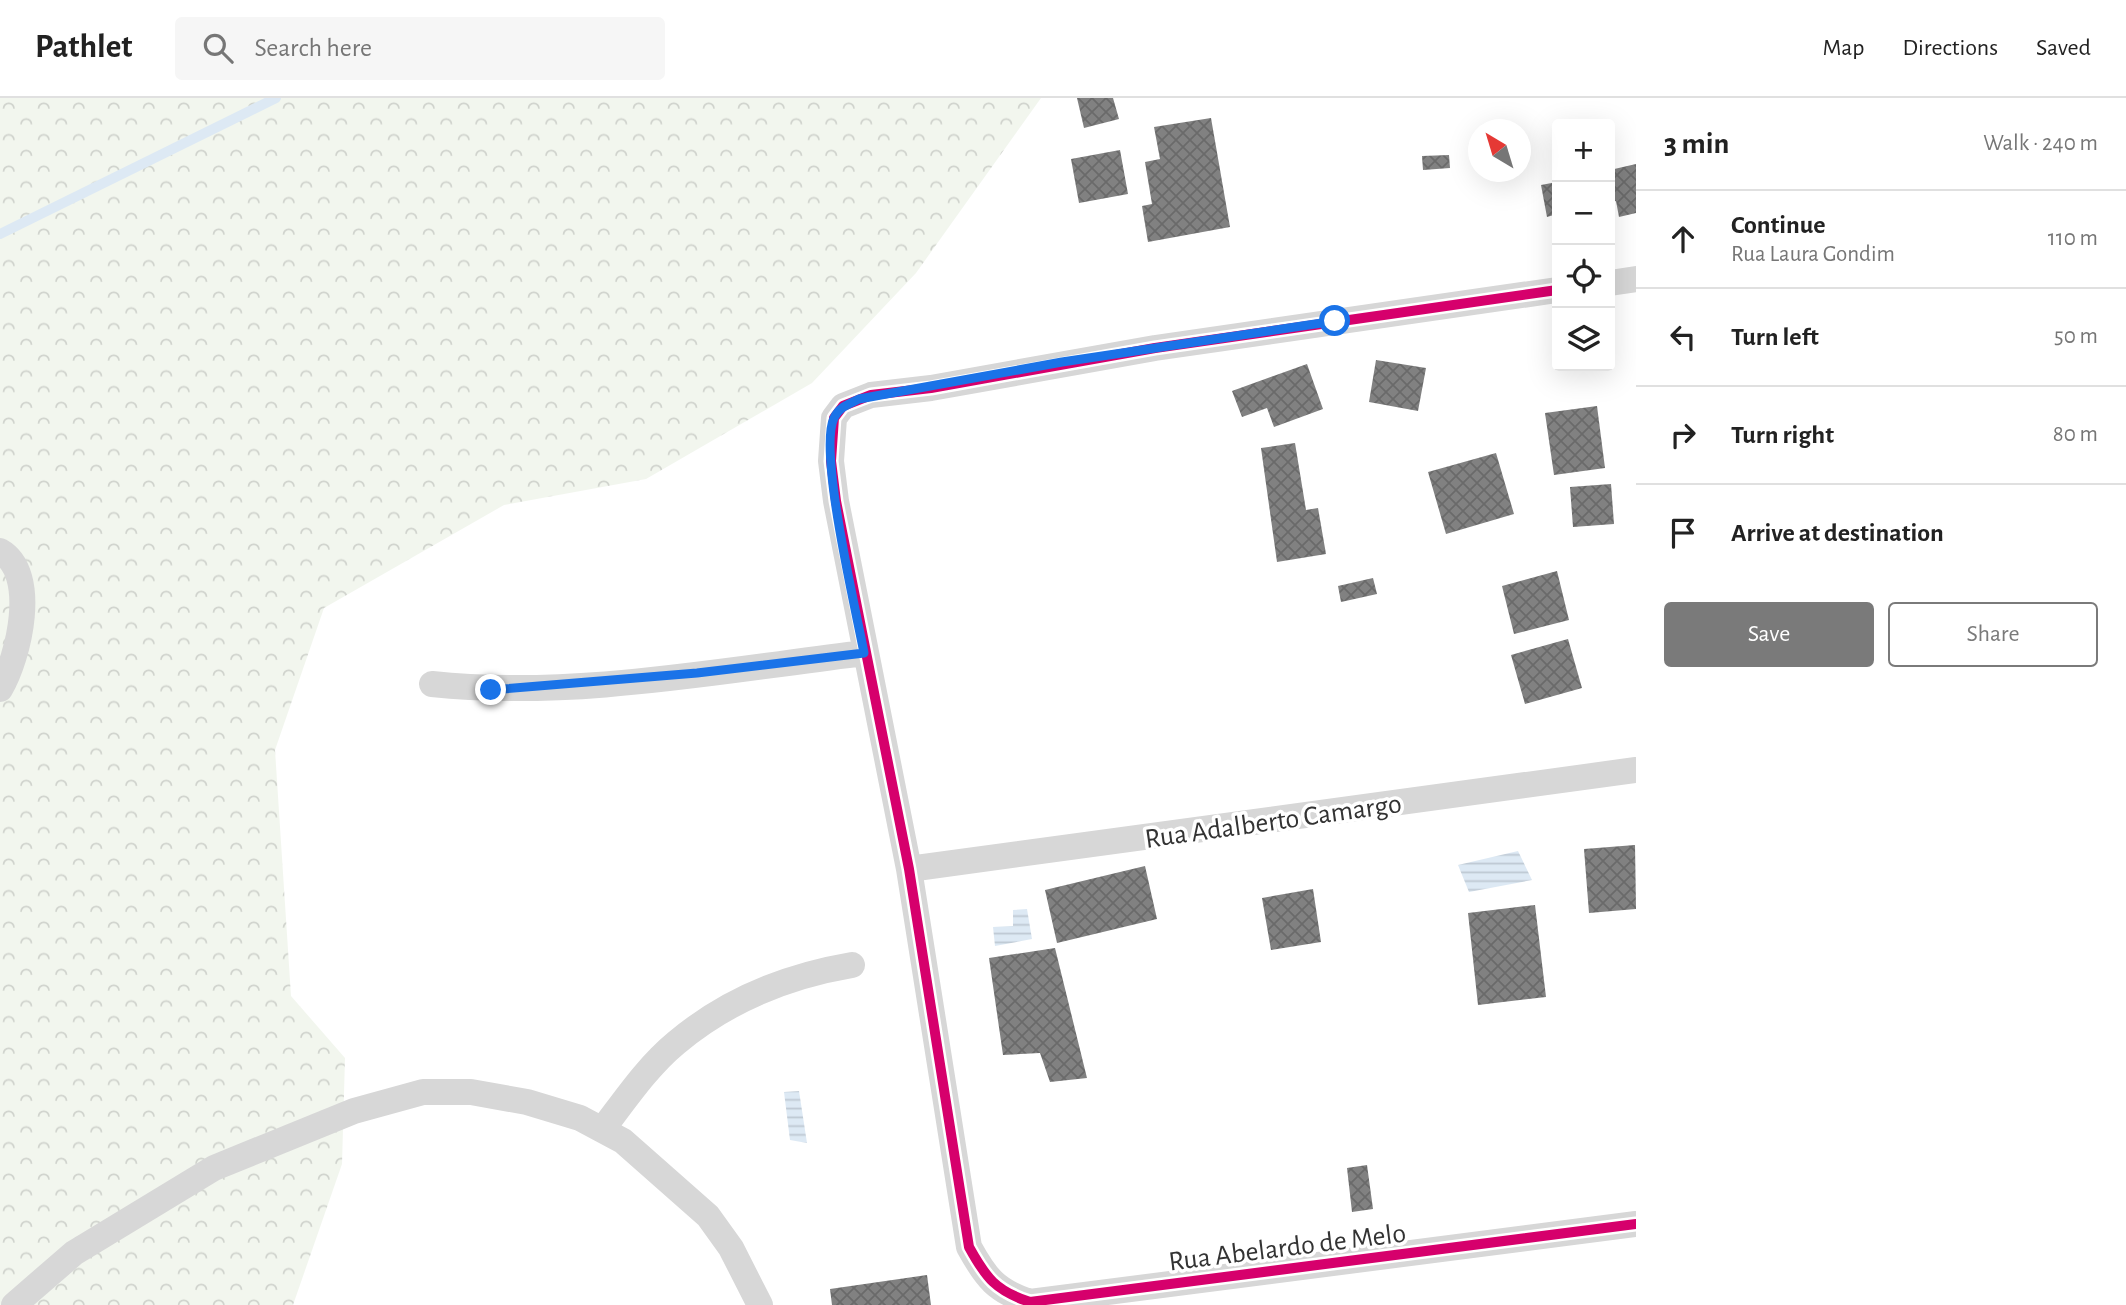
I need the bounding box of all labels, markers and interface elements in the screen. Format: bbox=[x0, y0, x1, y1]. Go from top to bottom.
search box bbox=[175, 17, 665, 80]
icon: search bbox=[199, 29, 237, 67]
text: Pathlet bbox=[35, 31, 133, 64]
text: Search here bbox=[255, 35, 372, 61]
text: Map bbox=[1822, 36, 1864, 60]
text: Directions bbox=[1902, 36, 1998, 60]
text: Saved bbox=[2036, 36, 2091, 60]
north arrow bbox=[1468, 119, 1531, 182]
map controls bbox=[1552, 119, 1615, 371]
button: + bbox=[1552, 119, 1615, 182]
text: 3 min bbox=[1664, 129, 1729, 159]
text: Walk · 240 m bbox=[1983, 132, 2098, 155]
button: − bbox=[1552, 182, 1615, 245]
text: Continue bbox=[1731, 212, 1826, 238]
icon: ahead bbox=[1664, 220, 1702, 258]
text: 110 m bbox=[2048, 227, 2098, 250]
text: Rua Laura Gondim bbox=[1731, 243, 1895, 266]
button: locate bbox=[1552, 245, 1615, 308]
route start bbox=[1319, 305, 1350, 336]
button: layers bbox=[1552, 308, 1615, 371]
icon: left bbox=[1664, 318, 1702, 356]
text: Turn left bbox=[1731, 324, 1819, 350]
text: 50 m bbox=[2054, 325, 2098, 348]
icon: right bbox=[1664, 416, 1702, 454]
text: Turn right bbox=[1731, 422, 1834, 448]
text: 80 m bbox=[2053, 423, 2098, 446]
icon: arrive bbox=[1664, 514, 1702, 552]
text: Arrive at destination bbox=[1731, 520, 1944, 546]
button: Save bbox=[1664, 602, 1874, 667]
button: Share bbox=[1888, 602, 2098, 667]
route end bbox=[475, 674, 506, 705]
street label: Rua Adalberto Camargo bbox=[1143, 790, 1403, 854]
street label: Rua Abelardo de Melo bbox=[1167, 1220, 1408, 1276]

